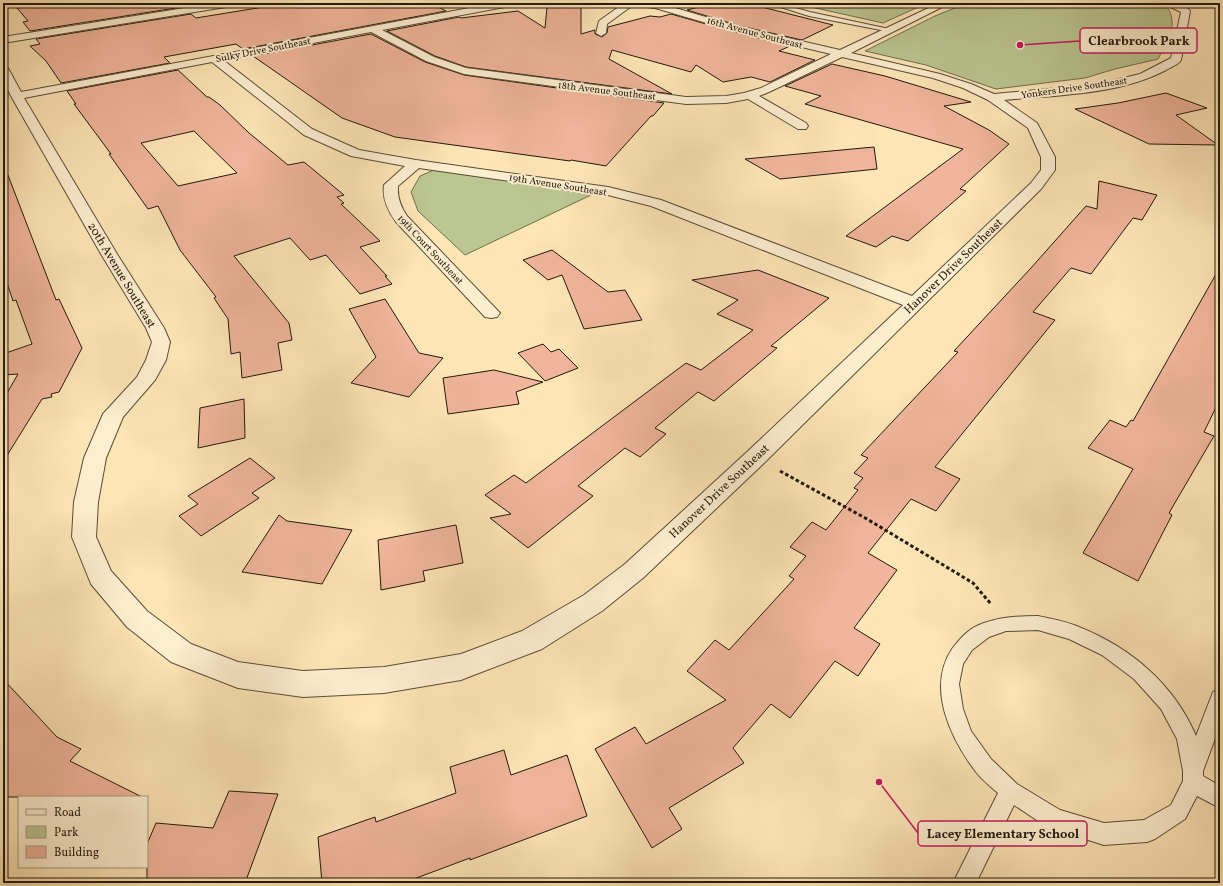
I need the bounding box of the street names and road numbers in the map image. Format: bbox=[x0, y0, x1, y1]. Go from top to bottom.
street label: 16th Avenue Southeast bbox=[705, 13, 805, 53]
street label: Sulky Drive Southeast bbox=[214, 34, 312, 66]
street label: Yonkers Drive Southeast bbox=[1020, 74, 1129, 102]
street label: 18th Avenue Southeast bbox=[557, 78, 657, 104]
street label: 19th Avenue Southeast bbox=[508, 170, 608, 200]
street label: 19th Court Southeast bbox=[394, 212, 467, 288]
street label: Hanover Drive Southeast bbox=[901, 215, 1007, 318]
street label: 20th Avenue Southeast bbox=[83, 219, 159, 332]
street label: Hanover Drive Southeast bbox=[666, 441, 773, 542]

